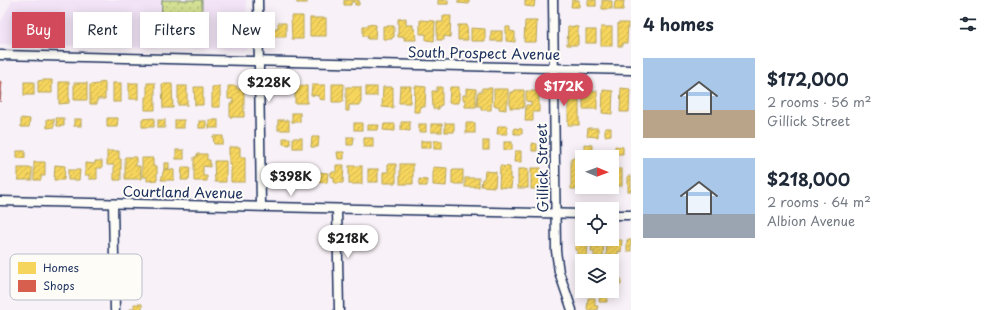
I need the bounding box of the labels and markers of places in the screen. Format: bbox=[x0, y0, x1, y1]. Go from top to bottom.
pin: $228K bbox=[241, 69, 297, 103]
pin: $172K bbox=[536, 73, 592, 107]
pin: $398K bbox=[263, 163, 319, 197]
pin: $218K bbox=[320, 225, 376, 259]

